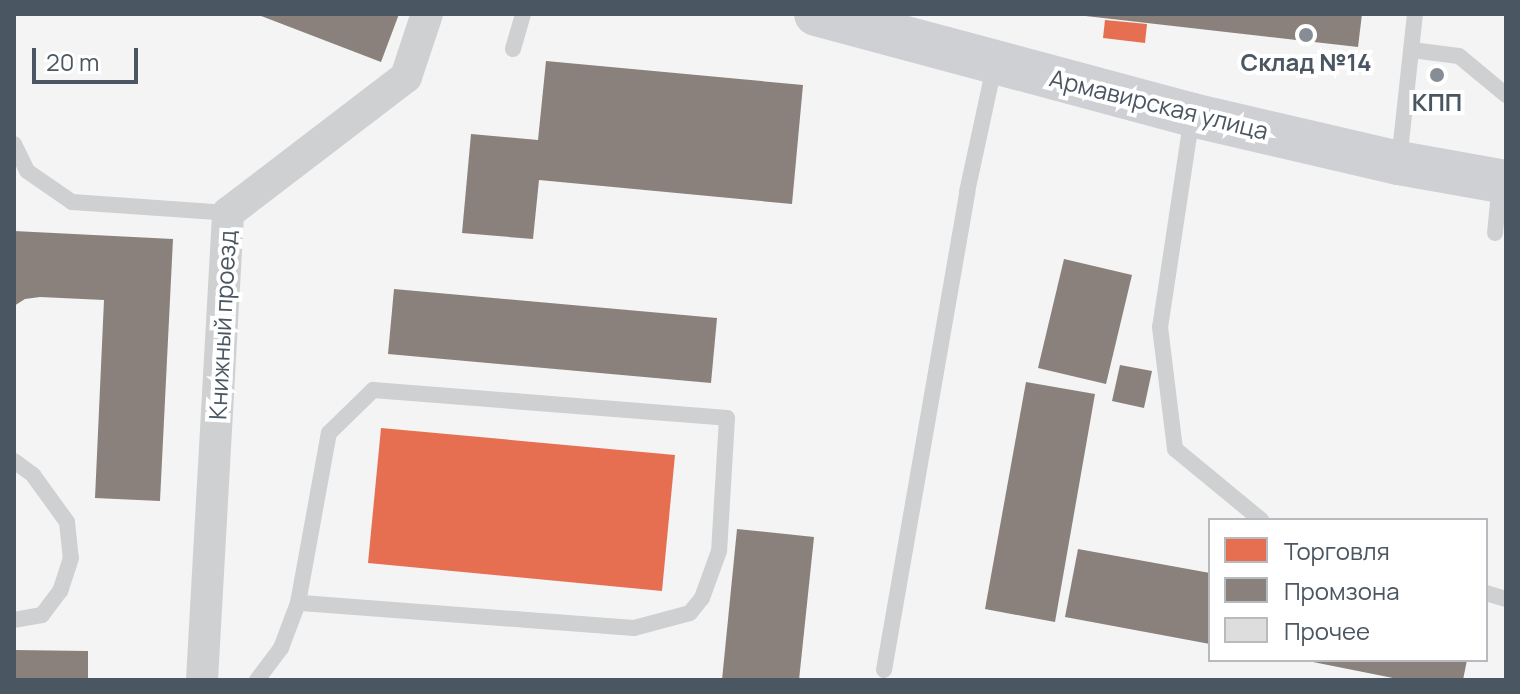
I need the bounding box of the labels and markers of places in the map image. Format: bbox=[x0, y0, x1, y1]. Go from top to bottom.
marker: Склад №14 bbox=[1297, 26, 1315, 44]
place label: Склад №14 bbox=[1240, 48, 1372, 76]
marker: КПП bbox=[1428, 66, 1446, 84]
place label: КПП bbox=[1412, 88, 1462, 116]

